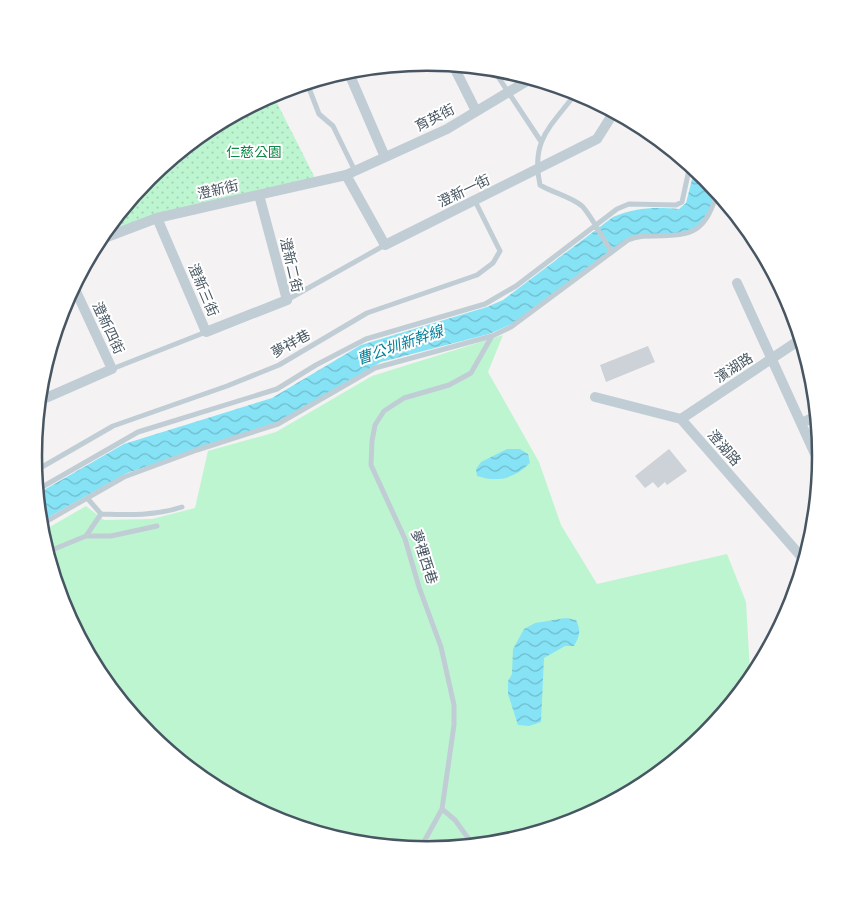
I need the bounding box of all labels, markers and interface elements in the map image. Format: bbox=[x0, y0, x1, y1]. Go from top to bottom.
street label: 育英街 bbox=[412, 101, 458, 135]
park label: 仁慈公園 bbox=[226, 144, 282, 161]
street label: 澄新一街 bbox=[435, 171, 493, 211]
street label: 澄新街 bbox=[196, 177, 240, 203]
street label: 澄新二街 bbox=[276, 236, 306, 294]
street label: 澄新三街 bbox=[184, 261, 222, 319]
street label: 澄新四街 bbox=[88, 299, 128, 357]
water label: 曹公圳新幹線 bbox=[355, 321, 447, 368]
street label: 夢祥巷 bbox=[269, 326, 313, 362]
street label: 濱湖路 bbox=[712, 349, 756, 387]
street label: 澄湖路 bbox=[704, 427, 744, 469]
street label: 夢裡西巷 bbox=[407, 528, 441, 586]

